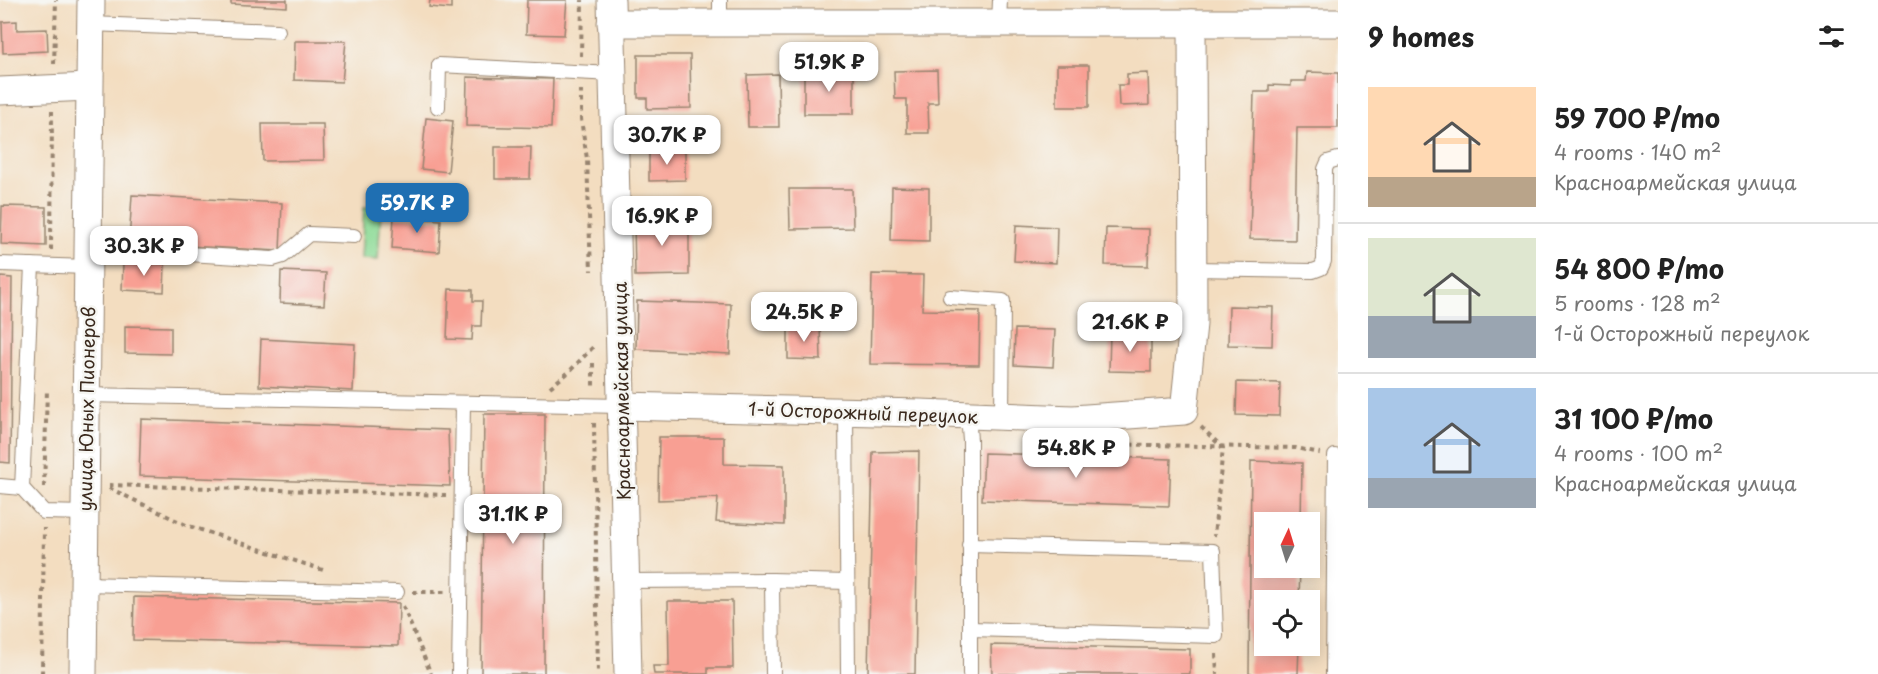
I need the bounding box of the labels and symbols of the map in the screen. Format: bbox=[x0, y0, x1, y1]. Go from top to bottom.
pin: 51.9K ₽ bbox=[774, 42, 884, 93]
pin: 30.7K ₽ bbox=[612, 115, 722, 166]
pin: 59.7K ₽ bbox=[362, 183, 472, 234]
pin: 16.9K ₽ bbox=[607, 196, 717, 247]
pin: 30.3K ₽ bbox=[89, 226, 199, 277]
street label: Красноармейская улица bbox=[606, 281, 636, 500]
pin: 24.5K ₽ bbox=[749, 292, 859, 343]
pin: 21.6K ₽ bbox=[1075, 302, 1185, 353]
street label: улица Юных Пионеров bbox=[71, 306, 101, 512]
street label: 1-й Осторожный переулок bbox=[748, 394, 979, 430]
pin: 54.8K ₽ bbox=[1021, 428, 1131, 479]
pin: 31.1K ₽ bbox=[458, 494, 568, 545]
north arrow bbox=[1254, 512, 1320, 578]

